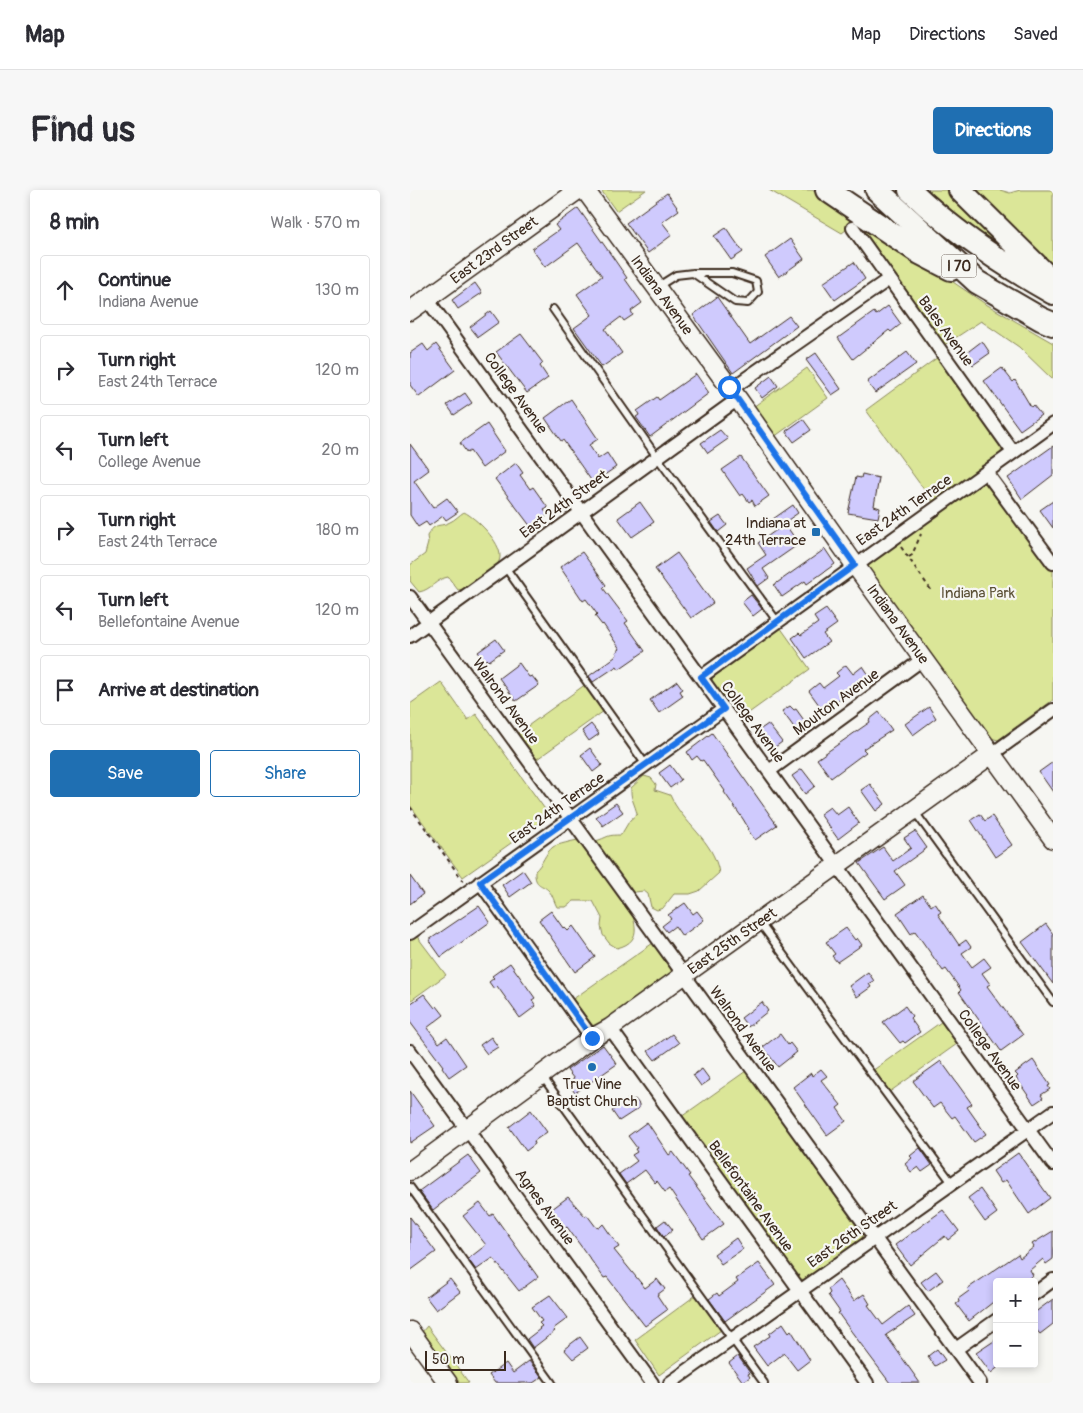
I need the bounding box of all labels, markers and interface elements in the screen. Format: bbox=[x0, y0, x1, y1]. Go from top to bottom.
text: Map bbox=[25, 20, 65, 49]
text: Map bbox=[851, 23, 881, 46]
text: Directions bbox=[909, 23, 985, 46]
text: Saved bbox=[1013, 23, 1058, 46]
button: Directions bbox=[933, 107, 1053, 154]
text: Find us bbox=[30, 108, 135, 152]
text: 8 min bbox=[50, 209, 99, 236]
street label: East 23rd Street bbox=[447, 212, 542, 288]
text: Walk · 570 m bbox=[271, 213, 360, 233]
street label: Indiana Avenue bbox=[626, 252, 697, 339]
road number: I 70 bbox=[942, 254, 976, 278]
text: Continue bbox=[98, 268, 171, 292]
icon: ahead bbox=[51, 276, 79, 304]
text: 130 m bbox=[315, 280, 359, 300]
text: Indiana Avenue bbox=[98, 292, 198, 312]
street label: Bales Avenue bbox=[914, 292, 978, 371]
text: Turn right bbox=[98, 348, 176, 372]
street label: College Avenue bbox=[480, 349, 552, 438]
icon: right bbox=[51, 356, 79, 384]
text: 120 m bbox=[315, 360, 359, 380]
text: East 24th Terrace bbox=[98, 372, 217, 392]
route start bbox=[718, 376, 741, 399]
text: Turn left bbox=[98, 428, 168, 452]
icon: left bbox=[51, 436, 79, 464]
text: 20 m bbox=[321, 440, 359, 460]
text: College Avenue bbox=[98, 452, 201, 472]
street label: East 24th Street bbox=[516, 465, 613, 543]
street label: East 24th Terrace bbox=[853, 470, 956, 550]
text: Turn right bbox=[98, 508, 176, 532]
place label: Indiana at 24th Terrace bbox=[725, 514, 807, 550]
icon: right bbox=[51, 516, 79, 544]
text: 180 m bbox=[316, 520, 359, 540]
marker: Indiana at 24th Terrace bbox=[810, 526, 822, 538]
text: East 24th Terrace bbox=[98, 532, 217, 552]
street label: Indiana Avenue bbox=[862, 581, 933, 668]
park label: Indiana Park bbox=[941, 584, 1016, 603]
text: Turn left bbox=[98, 588, 168, 612]
icon: left bbox=[51, 596, 79, 624]
text: 120 m bbox=[315, 600, 359, 620]
text: Bellefontaine Avenue bbox=[98, 612, 240, 632]
street label: Walrond Avenue bbox=[468, 655, 543, 748]
street label: Moulton Avenue bbox=[790, 664, 884, 740]
icon: arrive bbox=[51, 676, 79, 704]
text: Arrive at destination bbox=[98, 678, 259, 702]
street label: College Avenue bbox=[717, 678, 789, 767]
button: Save bbox=[50, 750, 200, 797]
button: Share bbox=[210, 750, 360, 797]
street label: East 24th Terrace bbox=[506, 768, 609, 848]
street label: East 25th Street bbox=[684, 903, 781, 979]
street label: Walrond Avenue bbox=[705, 983, 780, 1076]
street label: College Avenue bbox=[954, 1006, 1026, 1095]
route end bbox=[581, 1027, 604, 1050]
marker: True Vine Baptist Church bbox=[586, 1061, 598, 1073]
place label: True Vine Baptist Church bbox=[546, 1075, 638, 1111]
street label: Bellefontaine Avenue bbox=[704, 1137, 798, 1256]
street label: Agnes Avenue bbox=[511, 1166, 579, 1249]
street label: East 26th Street bbox=[804, 1196, 901, 1272]
map controls bbox=[993, 1278, 1038, 1368]
button: + bbox=[993, 1278, 1038, 1323]
button: − bbox=[993, 1323, 1038, 1368]
scale bar bbox=[425, 1348, 506, 1371]
text: 50 m bbox=[432, 1351, 465, 1368]

